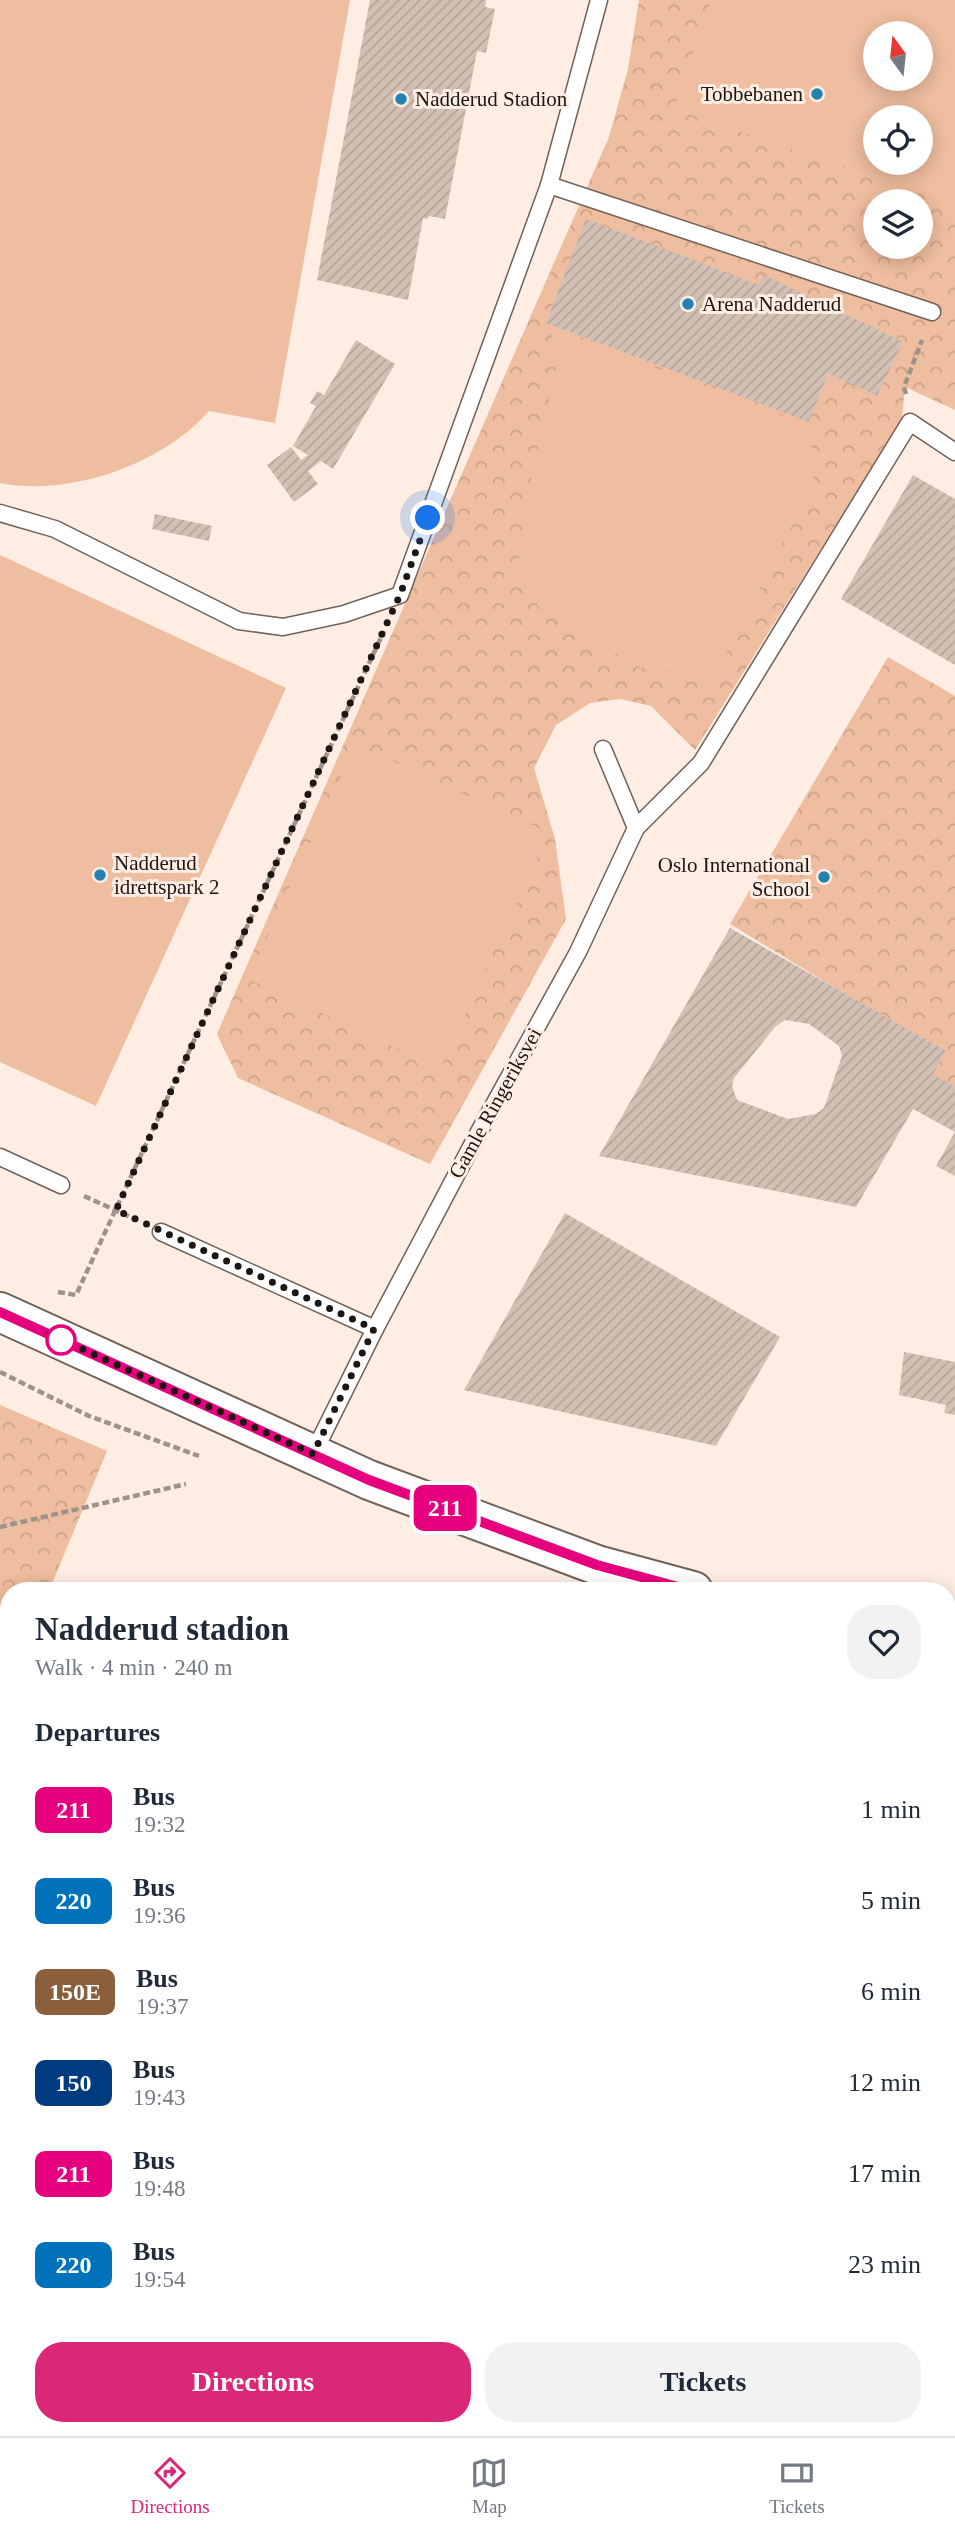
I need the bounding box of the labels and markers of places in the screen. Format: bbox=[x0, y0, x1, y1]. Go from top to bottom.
place label: Tobbebanen bbox=[701, 82, 803, 106]
marker: Tobbebanen bbox=[809, 86, 825, 102]
place label: Nadderud Stadion bbox=[415, 87, 568, 111]
marker: Nadderud Stadion bbox=[393, 91, 409, 107]
place label: Arena Nadderud bbox=[702, 292, 842, 316]
marker: Arena Nadderud bbox=[680, 296, 696, 312]
place label: Nadderud idrettspark 2 bbox=[114, 851, 220, 899]
place label: Oslo International School bbox=[658, 853, 810, 901]
marker: Nadderud idrettspark 2 bbox=[92, 867, 108, 883]
marker: Oslo International School bbox=[816, 869, 832, 885]
unlabelled marker bbox=[46, 1325, 76, 1355]

